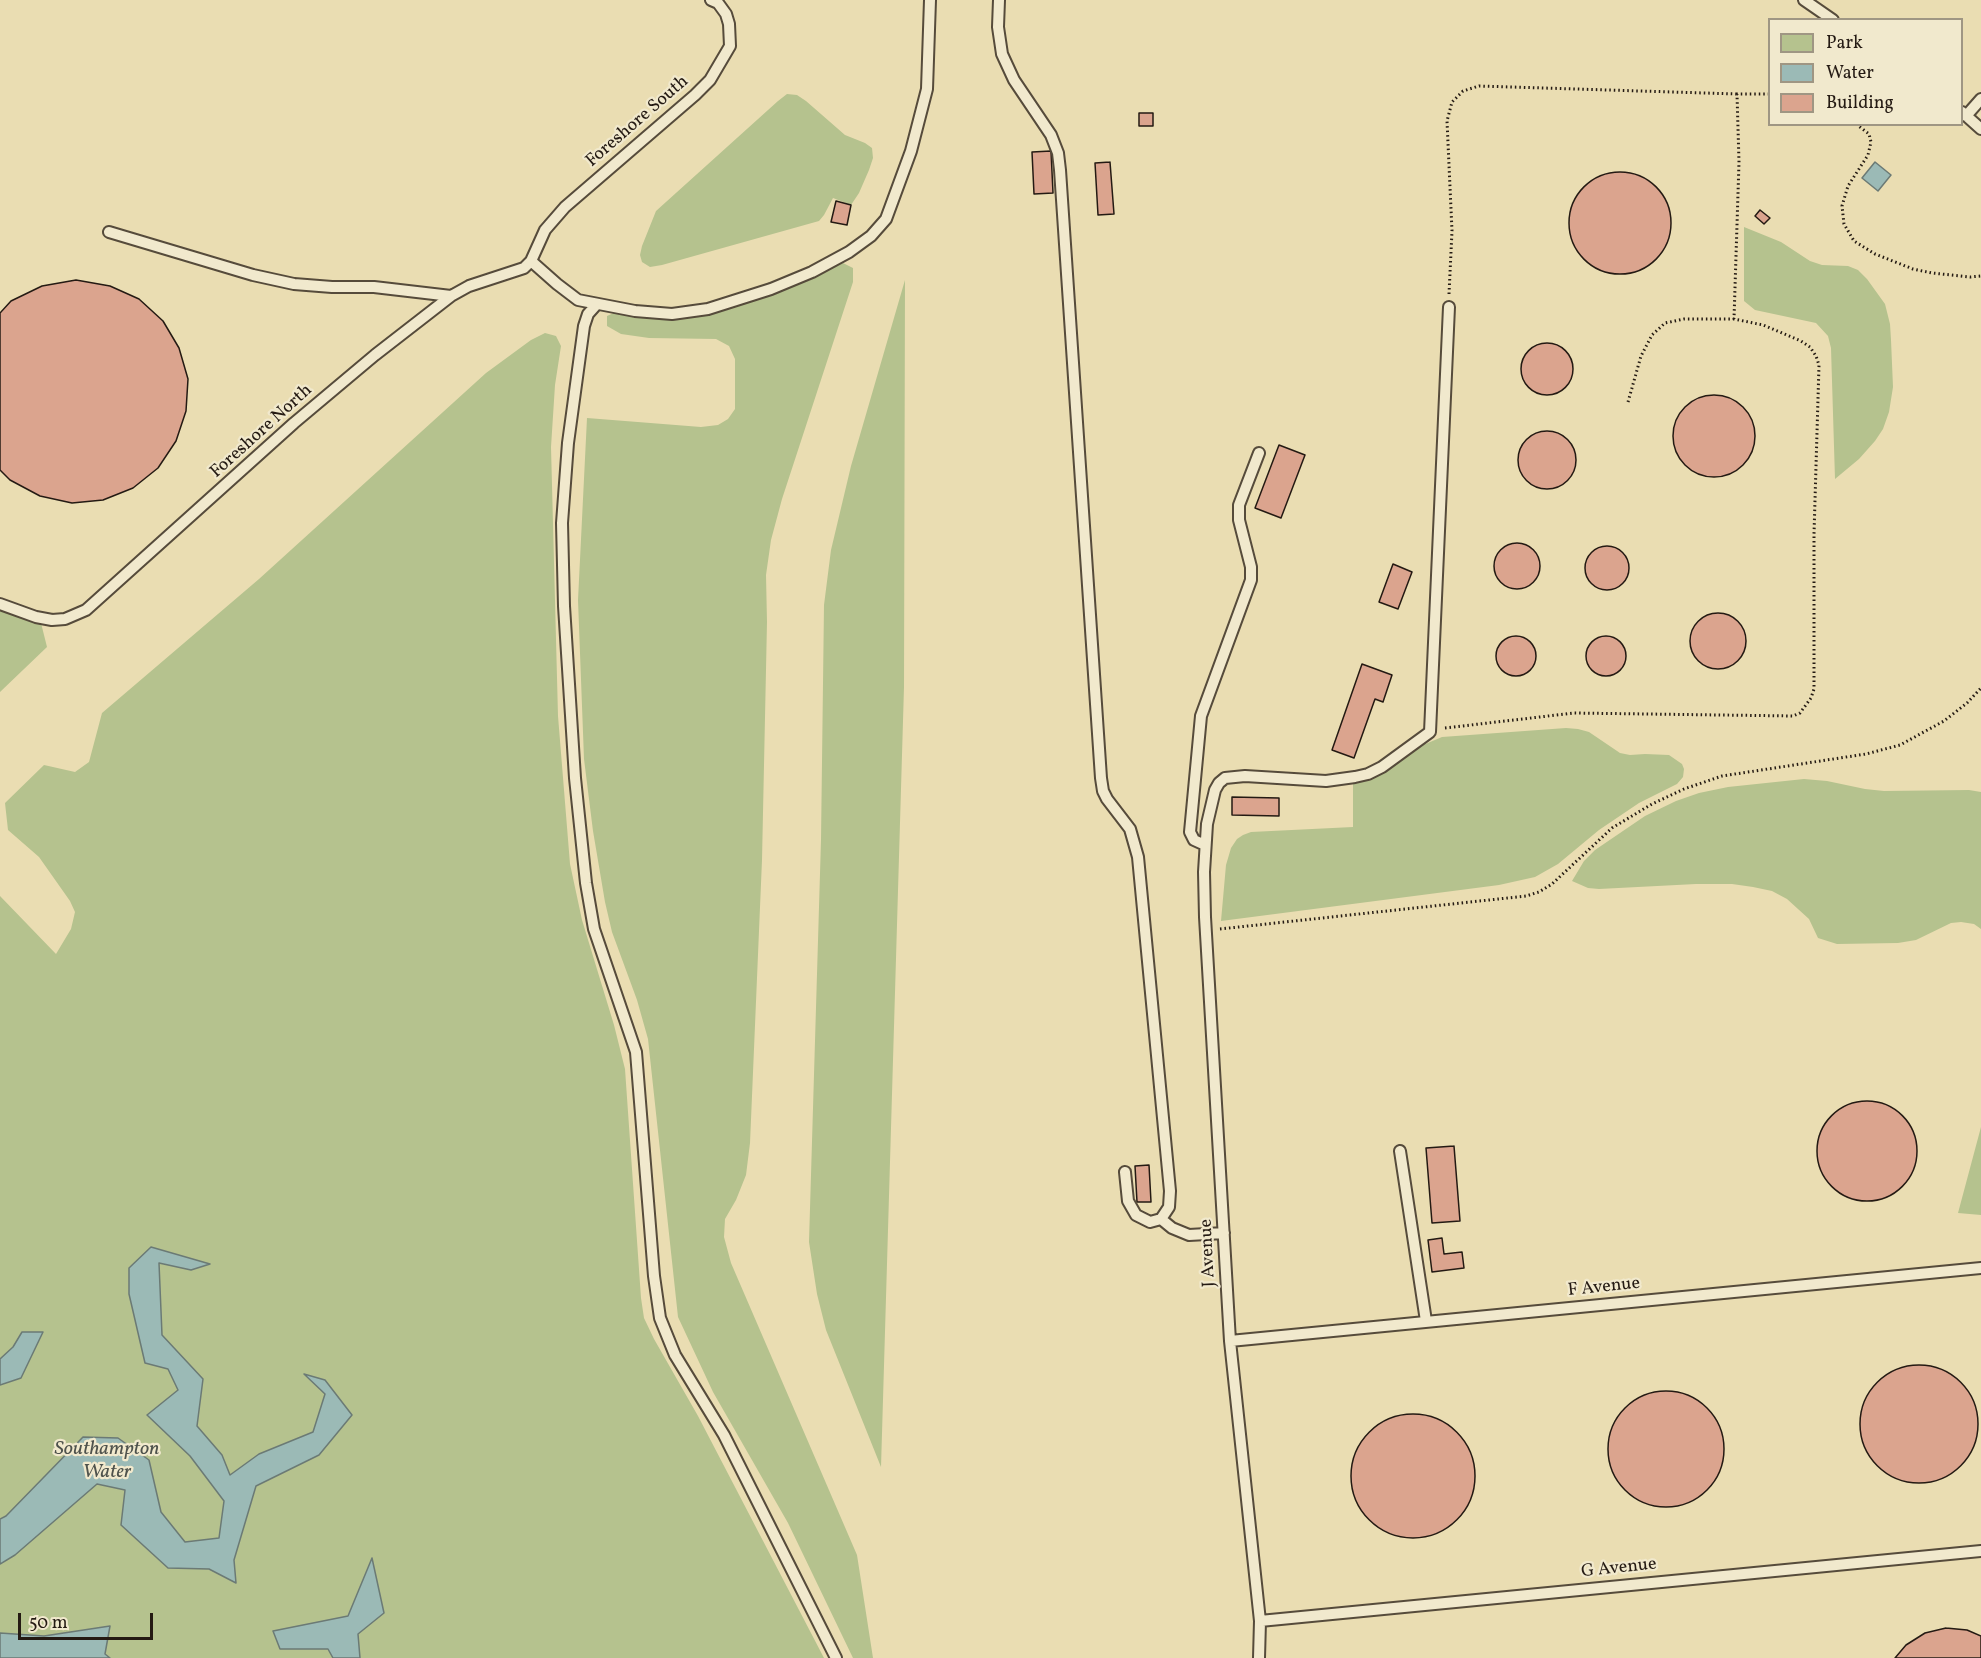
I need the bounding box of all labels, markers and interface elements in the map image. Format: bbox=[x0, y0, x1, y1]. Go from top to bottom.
legend bbox=[1768, 18, 1963, 126]
text: Park bbox=[1826, 31, 1863, 56]
text: Water bbox=[1826, 61, 1874, 86]
street label: Foreshore South bbox=[582, 71, 694, 173]
text: Building bbox=[1826, 91, 1894, 116]
street label: Foreshore North bbox=[206, 380, 318, 484]
street label: J Avenue bbox=[1196, 1218, 1222, 1288]
street label: F Avenue bbox=[1567, 1273, 1641, 1303]
water label: Southampton Water bbox=[55, 1438, 159, 1485]
street label: G Avenue bbox=[1580, 1554, 1658, 1584]
scale bar bbox=[21, 1601, 156, 1639]
text: 50 m bbox=[29, 1611, 68, 1636]

